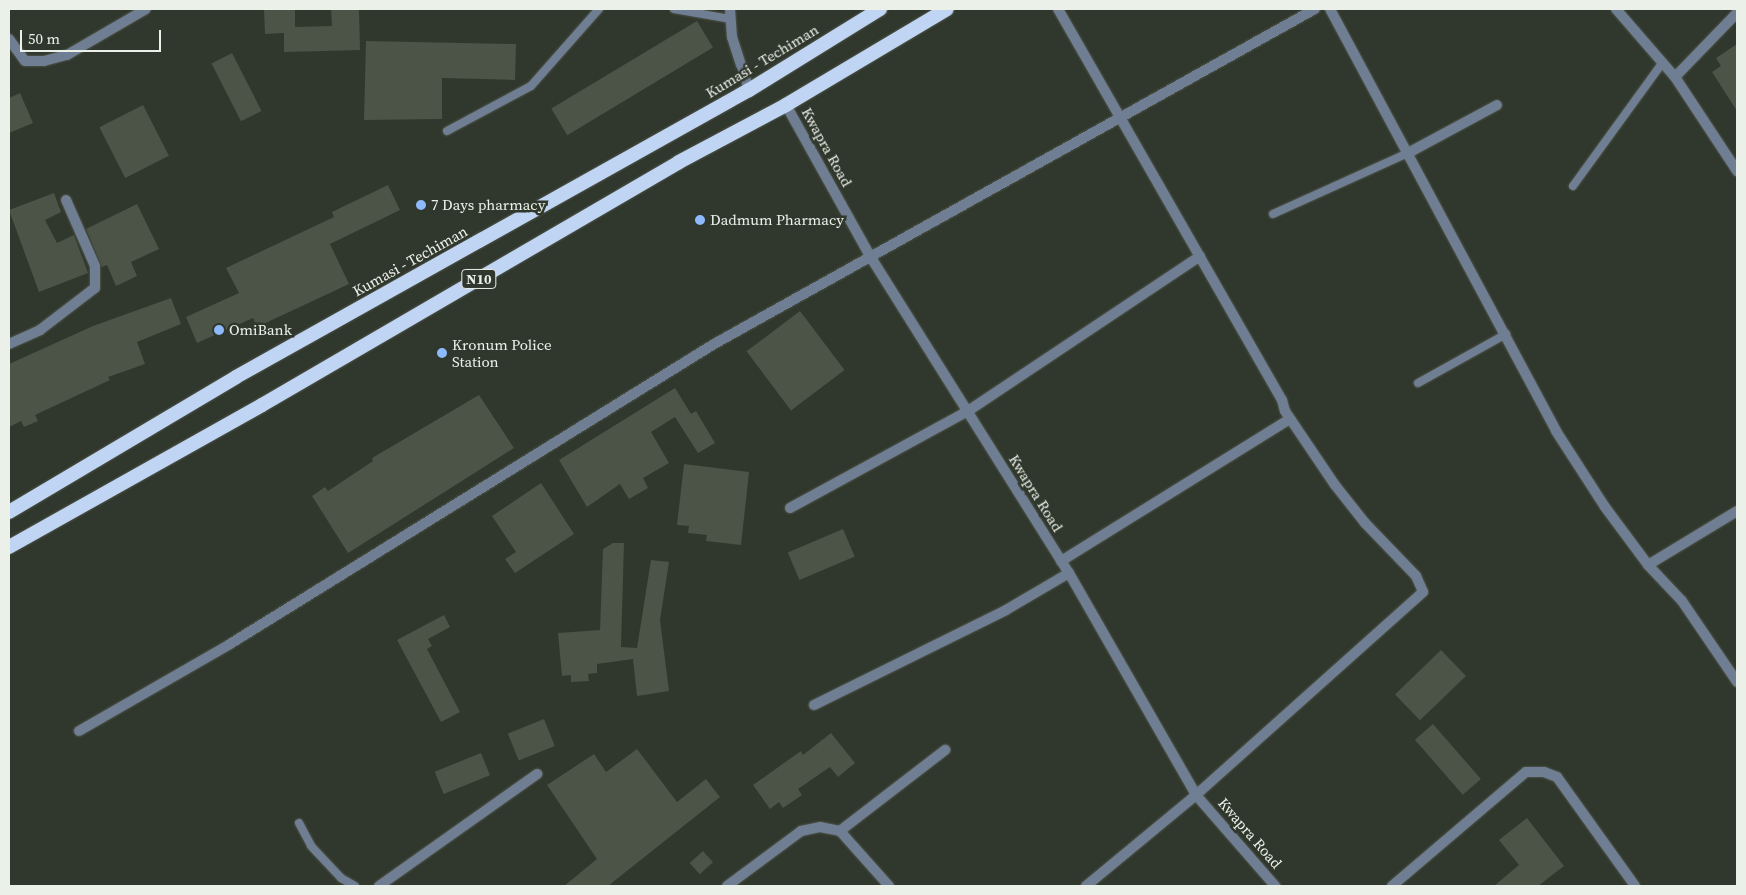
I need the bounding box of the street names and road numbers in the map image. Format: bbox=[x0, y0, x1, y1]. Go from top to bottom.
street label: Kumasi - Techiman bbox=[702, 20, 822, 102]
street label: Kwapra Road bbox=[798, 104, 856, 190]
street label: Kumasi - Techiman bbox=[349, 222, 471, 300]
road number: N10 bbox=[460, 268, 498, 290]
street label: Kwapra Road bbox=[1005, 451, 1067, 535]
street label: Kwapra Road bbox=[1214, 794, 1286, 872]

